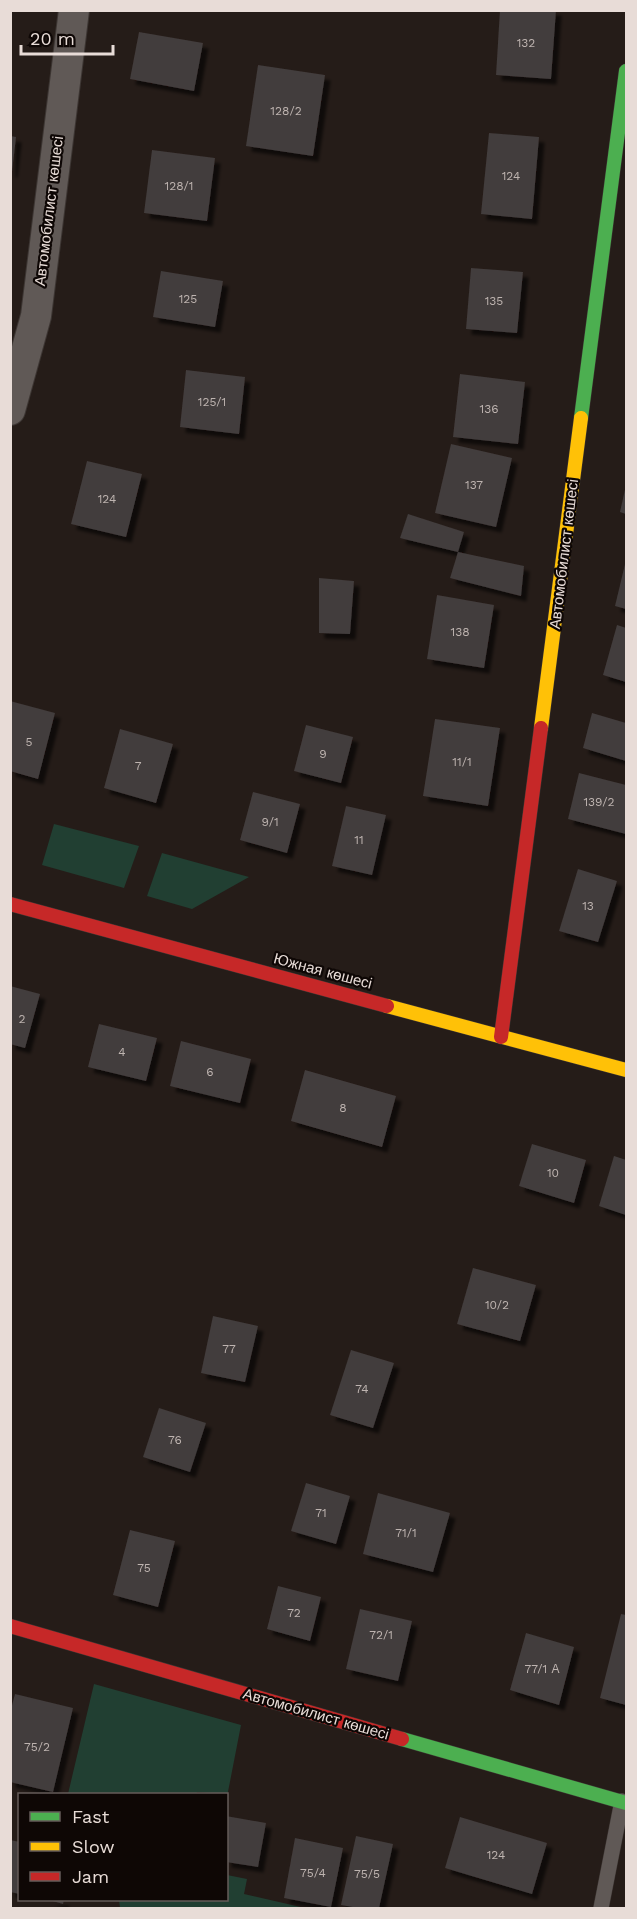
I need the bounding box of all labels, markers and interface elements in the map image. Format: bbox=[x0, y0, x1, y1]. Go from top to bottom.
scale bar bbox=[21, 18, 112, 56]
text: 20 m bbox=[30, 28, 75, 49]
house number: 132 bbox=[517, 36, 535, 50]
house number: 128/2 bbox=[270, 104, 302, 118]
street label: Автомобилист көшесі bbox=[31, 135, 67, 287]
house number: 124 bbox=[502, 169, 520, 183]
house number: 128/1 bbox=[165, 179, 194, 193]
house number: 125 bbox=[179, 292, 197, 306]
house number: 135 bbox=[485, 294, 503, 308]
house number: 125/1 bbox=[198, 395, 226, 409]
house number: 136 bbox=[480, 402, 498, 416]
house number: 137 bbox=[465, 478, 483, 492]
street label: Автомобилист көшесі bbox=[546, 478, 582, 630]
house number: 124 bbox=[98, 492, 116, 506]
house number: 138 bbox=[450, 625, 470, 639]
house number: 5 bbox=[26, 735, 33, 749]
house number: 9 bbox=[319, 747, 327, 761]
house number: 11/1 bbox=[452, 755, 472, 769]
house number: 7 bbox=[135, 759, 142, 773]
house number: 139/2 bbox=[583, 795, 615, 809]
house number: 9/1 bbox=[261, 815, 279, 829]
house number: 11 bbox=[354, 833, 364, 847]
house number: 13 bbox=[582, 899, 594, 913]
street label: Южная көшесі bbox=[272, 949, 374, 993]
house number: 2 bbox=[19, 1012, 26, 1026]
house number: 4 bbox=[118, 1045, 126, 1059]
house number: 6 bbox=[206, 1065, 214, 1079]
house number: 8 bbox=[339, 1101, 347, 1115]
house number: 10 bbox=[547, 1166, 559, 1180]
house number: 10/2 bbox=[485, 1298, 509, 1312]
house number: 77 bbox=[222, 1342, 236, 1356]
house number: 74 bbox=[355, 1382, 369, 1396]
house number: 76 bbox=[168, 1433, 182, 1447]
house number: 71 bbox=[315, 1506, 327, 1520]
house number: 71/1 bbox=[395, 1526, 417, 1540]
house number: 75 bbox=[137, 1561, 151, 1575]
house number: 72 bbox=[287, 1606, 301, 1620]
house number: 72/1 bbox=[369, 1628, 393, 1642]
house number: 77/1 А bbox=[525, 1662, 559, 1676]
street label: Автомобилист көшесі bbox=[241, 1685, 391, 1743]
house number: 75/2 bbox=[24, 1740, 50, 1754]
legend bbox=[18, 1793, 228, 1901]
text: Fast bbox=[72, 1806, 110, 1827]
text: Slow bbox=[72, 1836, 115, 1857]
house number: 124 bbox=[487, 1848, 505, 1862]
text: Jam bbox=[72, 1866, 109, 1887]
house number: 75/4 bbox=[300, 1866, 326, 1880]
house number: 75/5 bbox=[354, 1867, 380, 1881]

